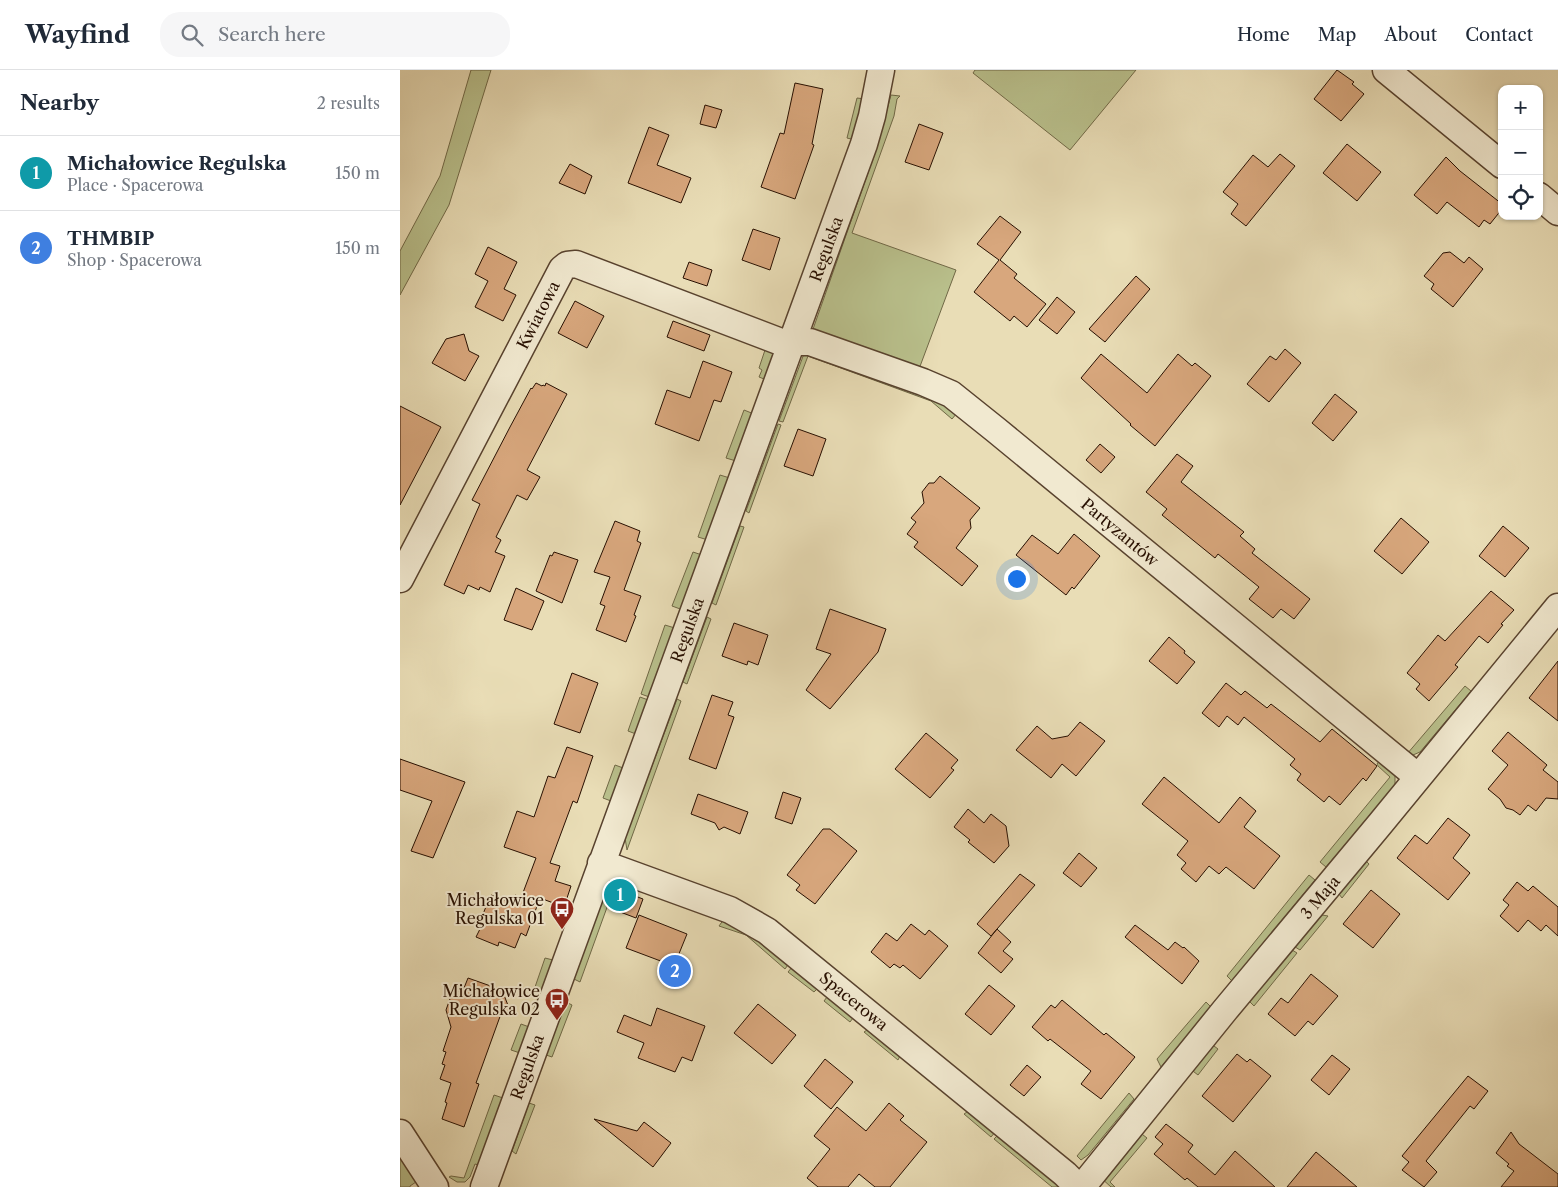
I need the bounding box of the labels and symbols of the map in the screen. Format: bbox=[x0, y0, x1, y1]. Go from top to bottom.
street label: Regulska bbox=[805, 213, 847, 284]
street label: Kwiatowa bbox=[512, 277, 564, 352]
street label: Partyzantów bbox=[1077, 494, 1163, 571]
your location bbox=[1004, 566, 1030, 592]
street label: Regulska bbox=[666, 594, 708, 665]
street label: 3 Maja bbox=[1296, 871, 1344, 923]
pin: 1 bbox=[604, 876, 636, 914]
place label: Michałowice Regulska 01 bbox=[446, 890, 544, 928]
bus stop icon: Michałowice Regulska 01 bbox=[549, 896, 575, 930]
pin: 2 bbox=[659, 952, 691, 990]
street label: Spacerowa bbox=[816, 967, 893, 1035]
place label: Michałowice Regulska 02 bbox=[442, 981, 540, 1019]
bus stop icon: Michałowice Regulska 02 bbox=[544, 987, 570, 1021]
street label: Regulska bbox=[506, 1031, 548, 1102]

